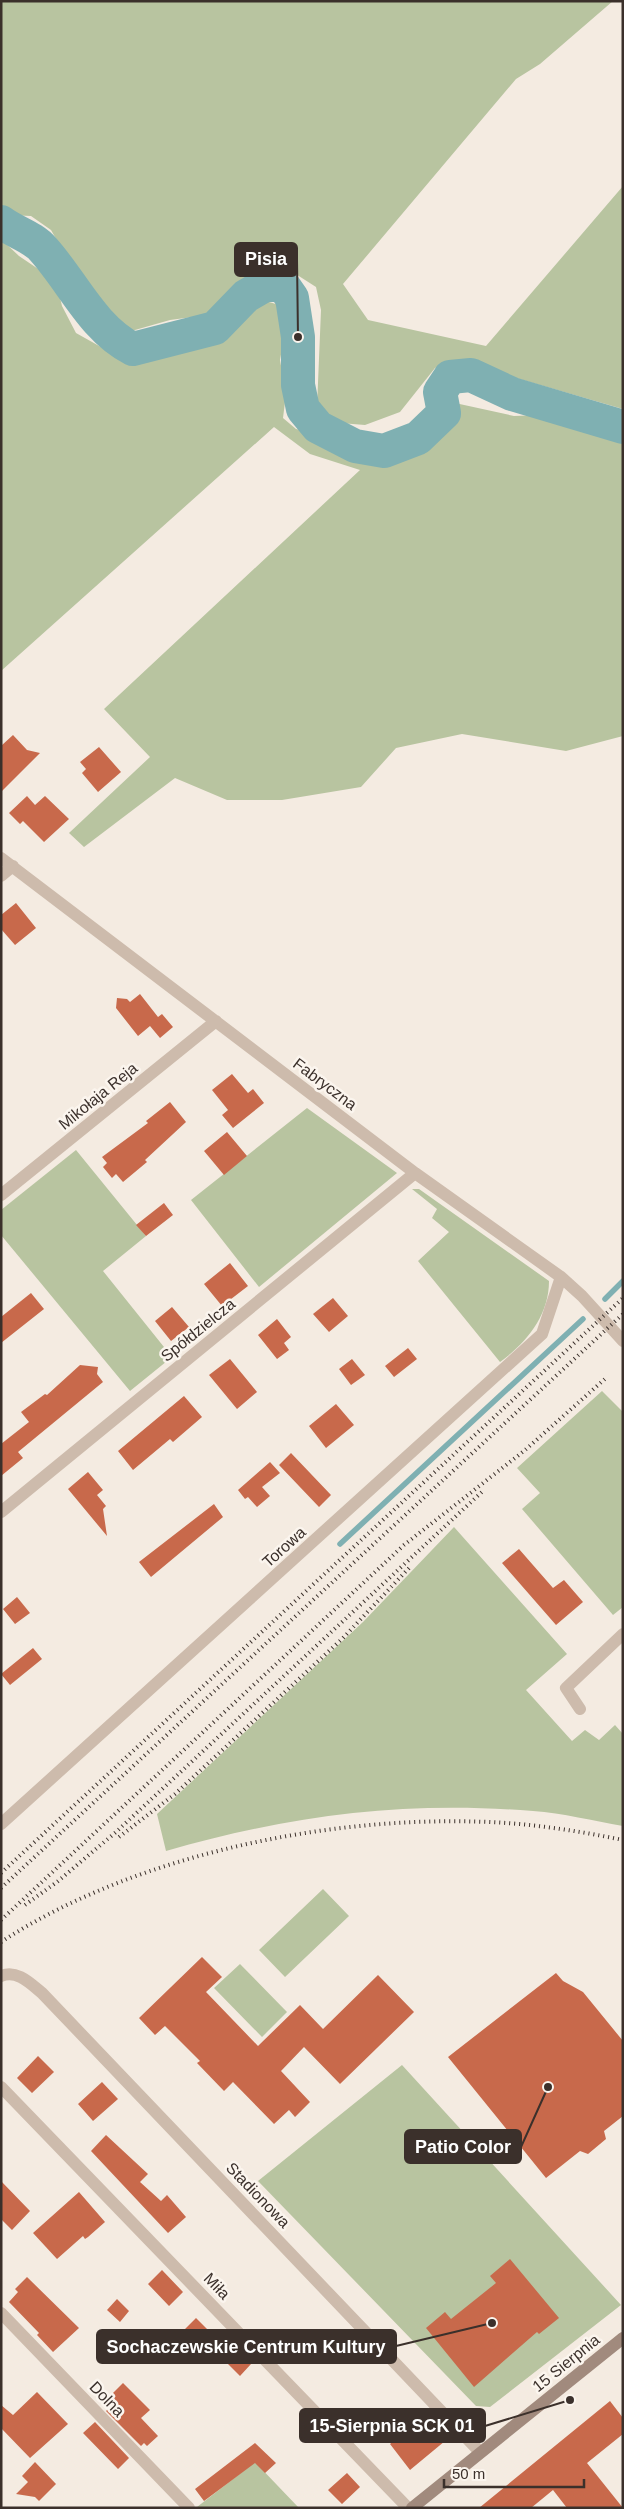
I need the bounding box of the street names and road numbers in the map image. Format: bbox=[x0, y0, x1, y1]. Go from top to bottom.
street label: Fabryczna bbox=[290, 1055, 360, 1113]
street label: Mikołaja Reja bbox=[55, 1059, 141, 1133]
street label: Spółdzielcza bbox=[158, 1295, 238, 1365]
street label: Torowa bbox=[259, 1523, 309, 1571]
street label: Stadionowa bbox=[223, 2159, 293, 2231]
street label: Miła bbox=[201, 2270, 233, 2303]
street label: 15 Sierpnia bbox=[529, 2331, 603, 2395]
street label: Dolna bbox=[86, 2378, 128, 2420]

